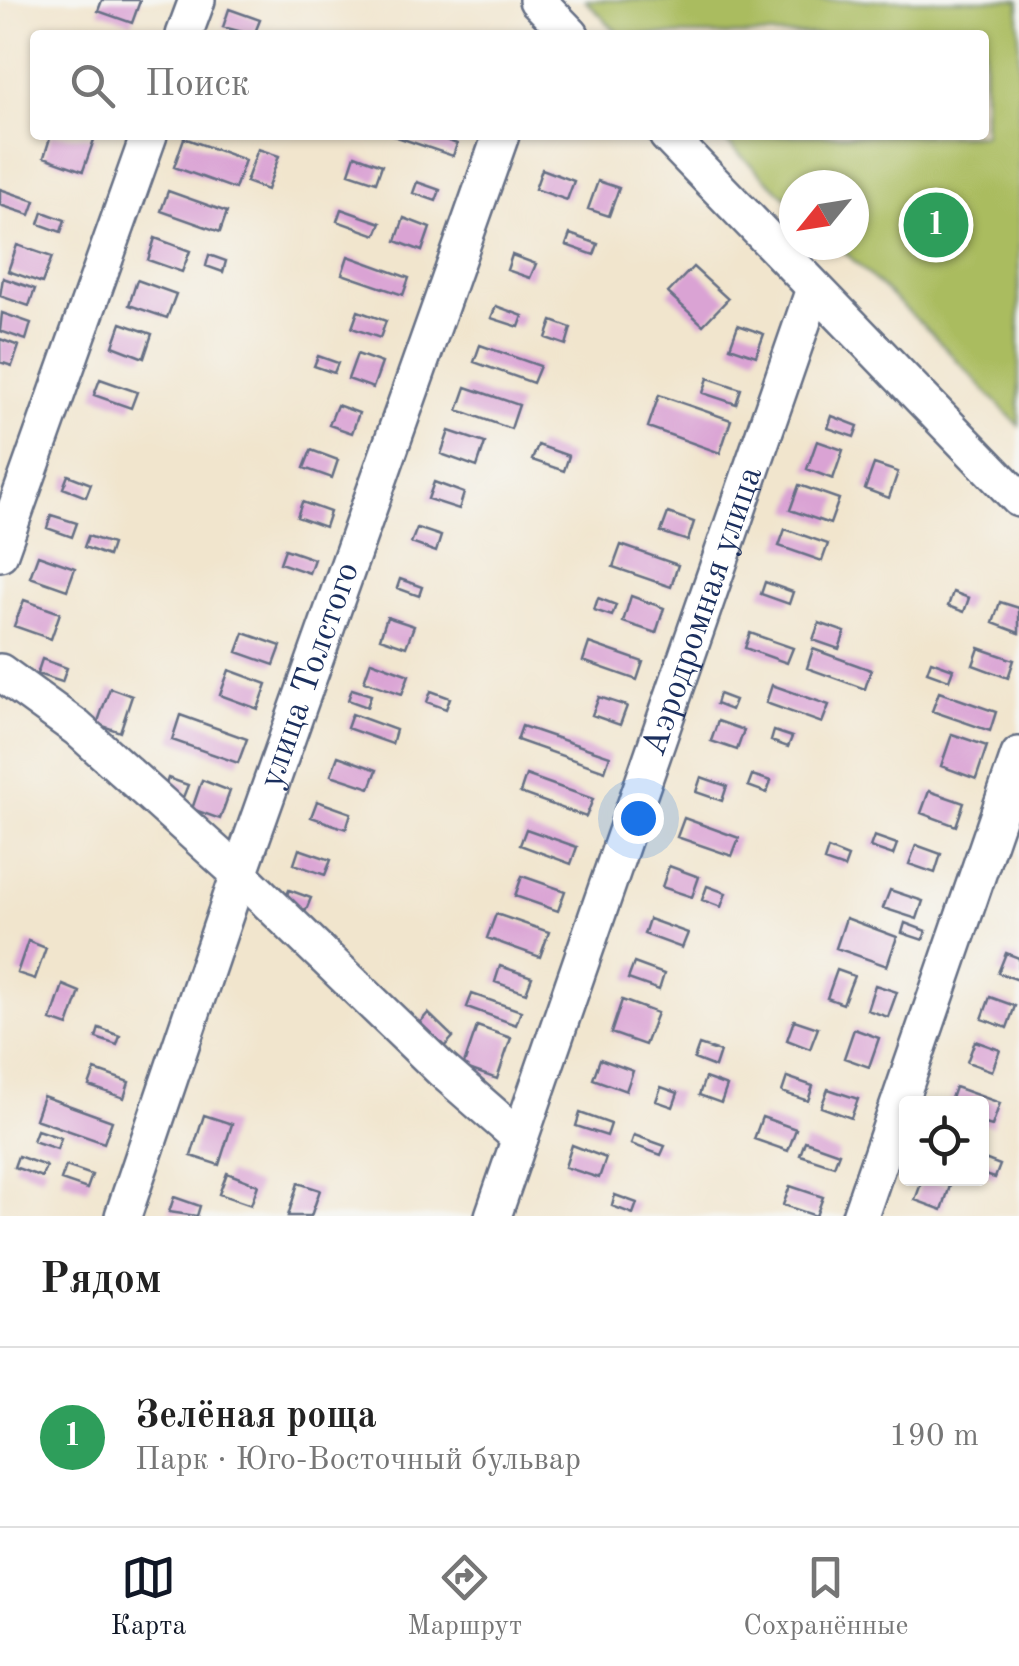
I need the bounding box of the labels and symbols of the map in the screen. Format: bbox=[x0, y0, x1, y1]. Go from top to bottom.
north arrow bbox=[779, 170, 869, 260]
pin: 1 bbox=[904, 188, 968, 262]
street label: Аэродромная улица bbox=[636, 462, 769, 761]
street label: улица Толстого bbox=[253, 558, 366, 793]
your location bbox=[613, 793, 664, 844]

